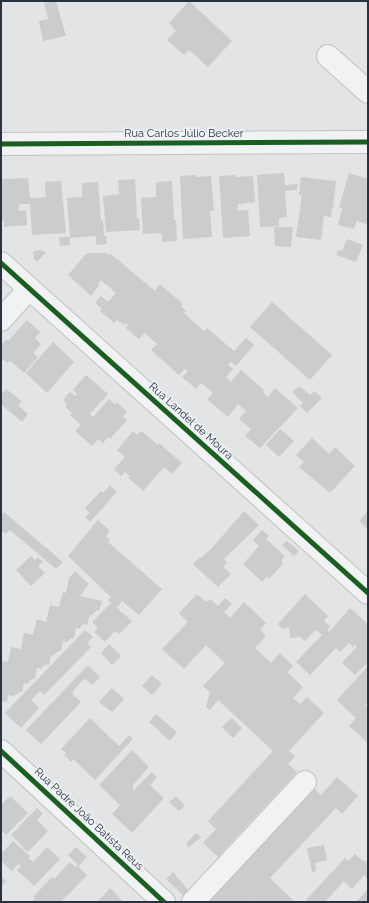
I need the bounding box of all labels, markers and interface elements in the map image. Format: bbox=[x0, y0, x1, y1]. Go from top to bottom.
street label: Rua Carlos Júlio Becker bbox=[124, 127, 244, 140]
street label: Rua Landel de Moura bbox=[146, 380, 236, 462]
street label: Rua Padre João Batista Reus bbox=[32, 765, 146, 873]

